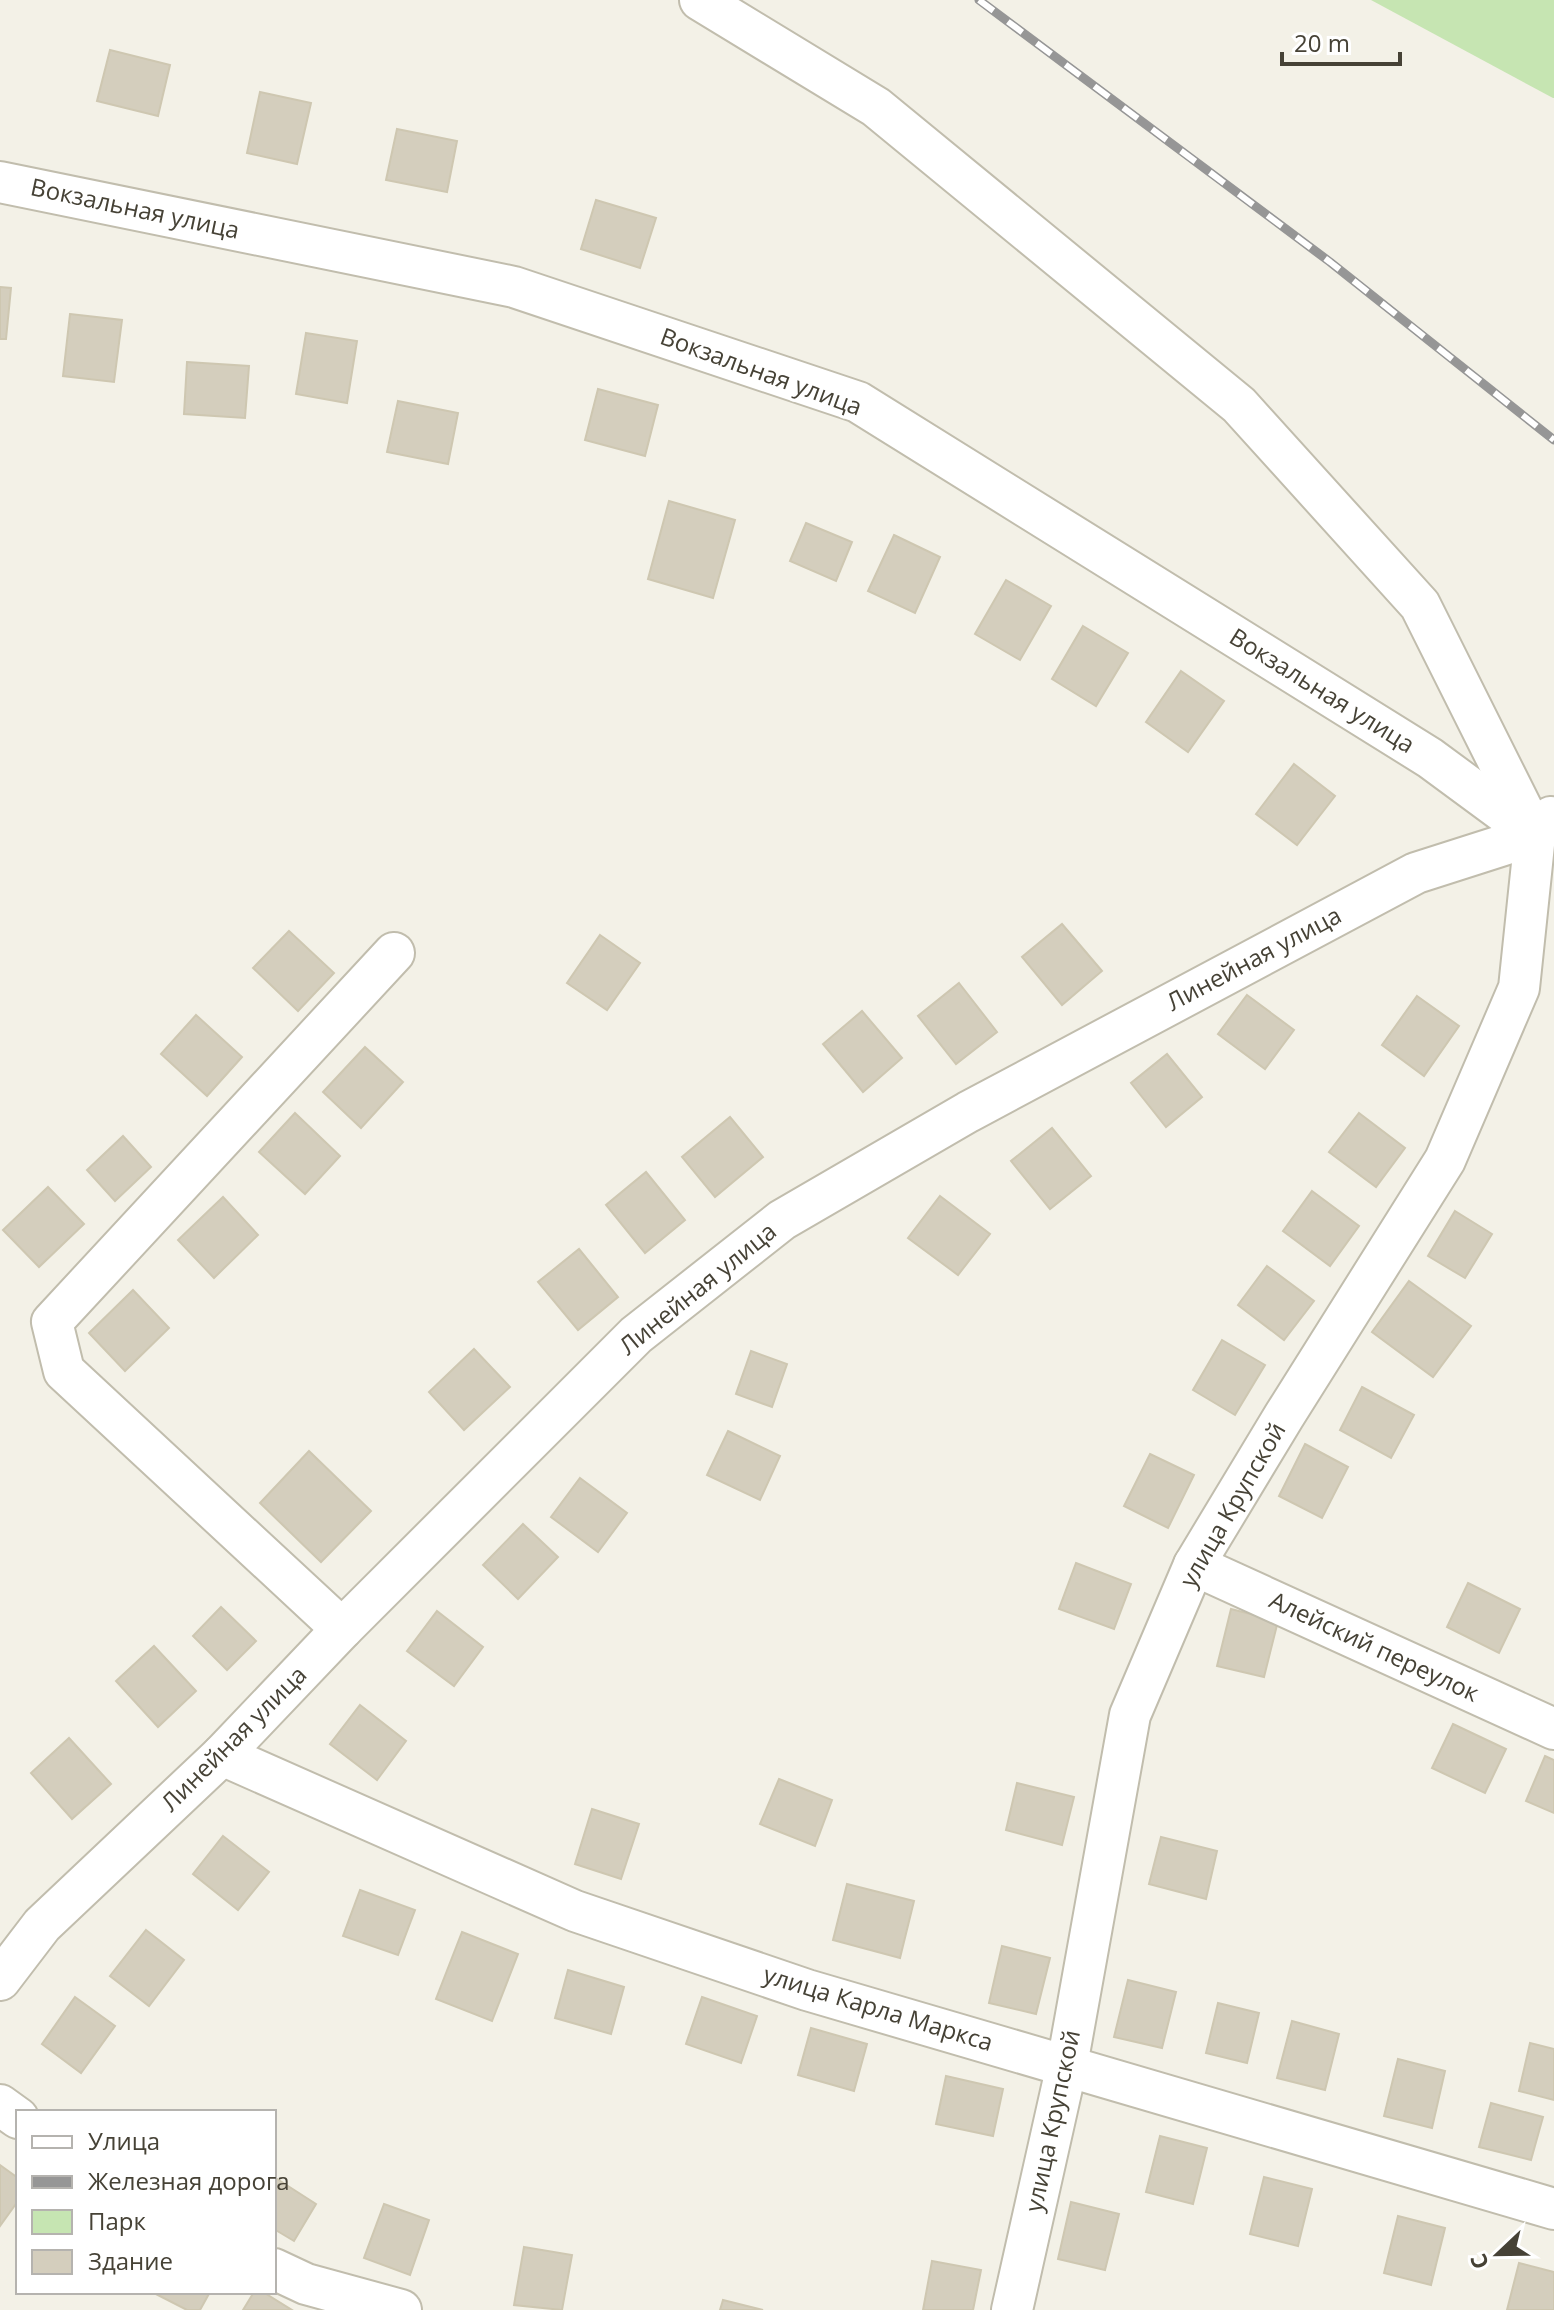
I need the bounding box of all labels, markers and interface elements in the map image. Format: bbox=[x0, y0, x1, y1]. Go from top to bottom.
scale bar bbox=[1282, 16, 1400, 66]
text: 20 m bbox=[1294, 26, 1350, 59]
street label: Вокзальная улица bbox=[28, 169, 243, 246]
street label: Вокзальная улица bbox=[656, 319, 867, 422]
street label: Вокзальная улица bbox=[1224, 619, 1422, 760]
street label: Линейная улица bbox=[1160, 898, 1346, 1018]
street label: Линейная улица bbox=[611, 1214, 783, 1362]
street label: улица Крупской bbox=[1171, 1416, 1292, 1593]
street label: Алейский переулок bbox=[1265, 1583, 1485, 1709]
street label: Линейная улица bbox=[153, 1658, 313, 1818]
street label: улица Карла Маркса bbox=[760, 1957, 997, 2058]
street label: улица Крупской bbox=[1016, 2027, 1087, 2215]
legend bbox=[16, 2110, 276, 2294]
text: Улица bbox=[88, 2124, 160, 2157]
text: Железная дорога bbox=[88, 2164, 290, 2197]
text: Парк bbox=[88, 2204, 146, 2237]
north arrow bbox=[1458, 2214, 1538, 2294]
text: Здание bbox=[88, 2244, 173, 2277]
text: С bbox=[1462, 2250, 1495, 2274]

